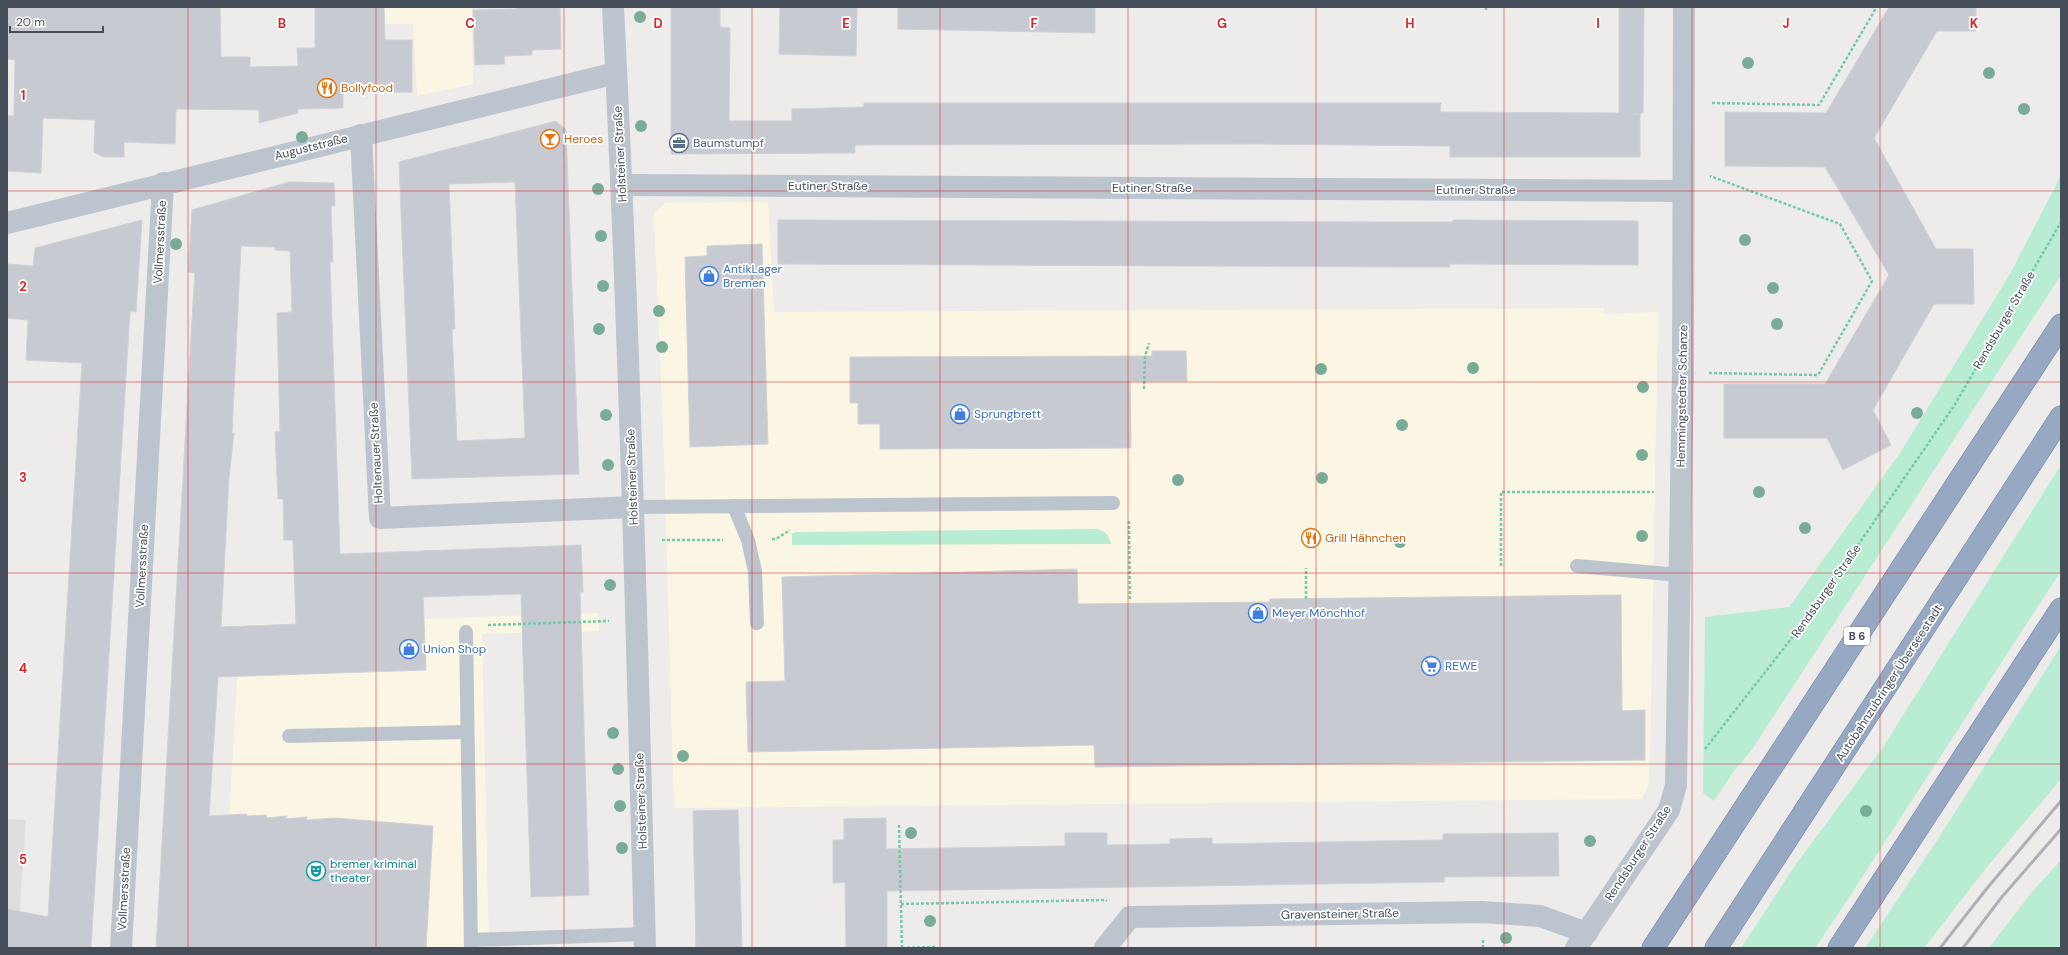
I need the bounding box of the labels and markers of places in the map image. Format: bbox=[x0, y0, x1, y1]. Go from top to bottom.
restaurant icon: Bollyfood bbox=[316, 77, 338, 99]
place label: Bollyfood bbox=[341, 80, 393, 96]
bar icon: Heroes bbox=[539, 128, 561, 150]
place label: Heroes bbox=[564, 131, 603, 147]
office icon: Baumstumpf bbox=[668, 132, 690, 154]
place label: Baumstumpf bbox=[693, 135, 764, 151]
place label: AntikLager Bremen bbox=[723, 261, 783, 291]
shop icon: AntikLager Bremen bbox=[698, 265, 720, 287]
shop icon: Sprungbrett bbox=[949, 403, 971, 425]
place label: Sprungbrett bbox=[974, 406, 1041, 422]
restaurant icon: Grill Hähnchen bbox=[1300, 527, 1322, 549]
place label: Grill Hähnchen bbox=[1325, 530, 1406, 546]
shop icon: Meyer Mönchhof bbox=[1247, 602, 1269, 624]
place label: Meyer Mönchhof bbox=[1272, 605, 1365, 621]
shop icon: Union Shop bbox=[398, 638, 420, 660]
place label: Union Shop bbox=[423, 641, 486, 657]
supermarket icon: REWE bbox=[1420, 655, 1442, 677]
place label: REWE bbox=[1445, 658, 1478, 674]
place label: bremer kriminal theater bbox=[330, 856, 417, 886]
theatre icon: bremer kriminal theater bbox=[305, 860, 327, 882]

